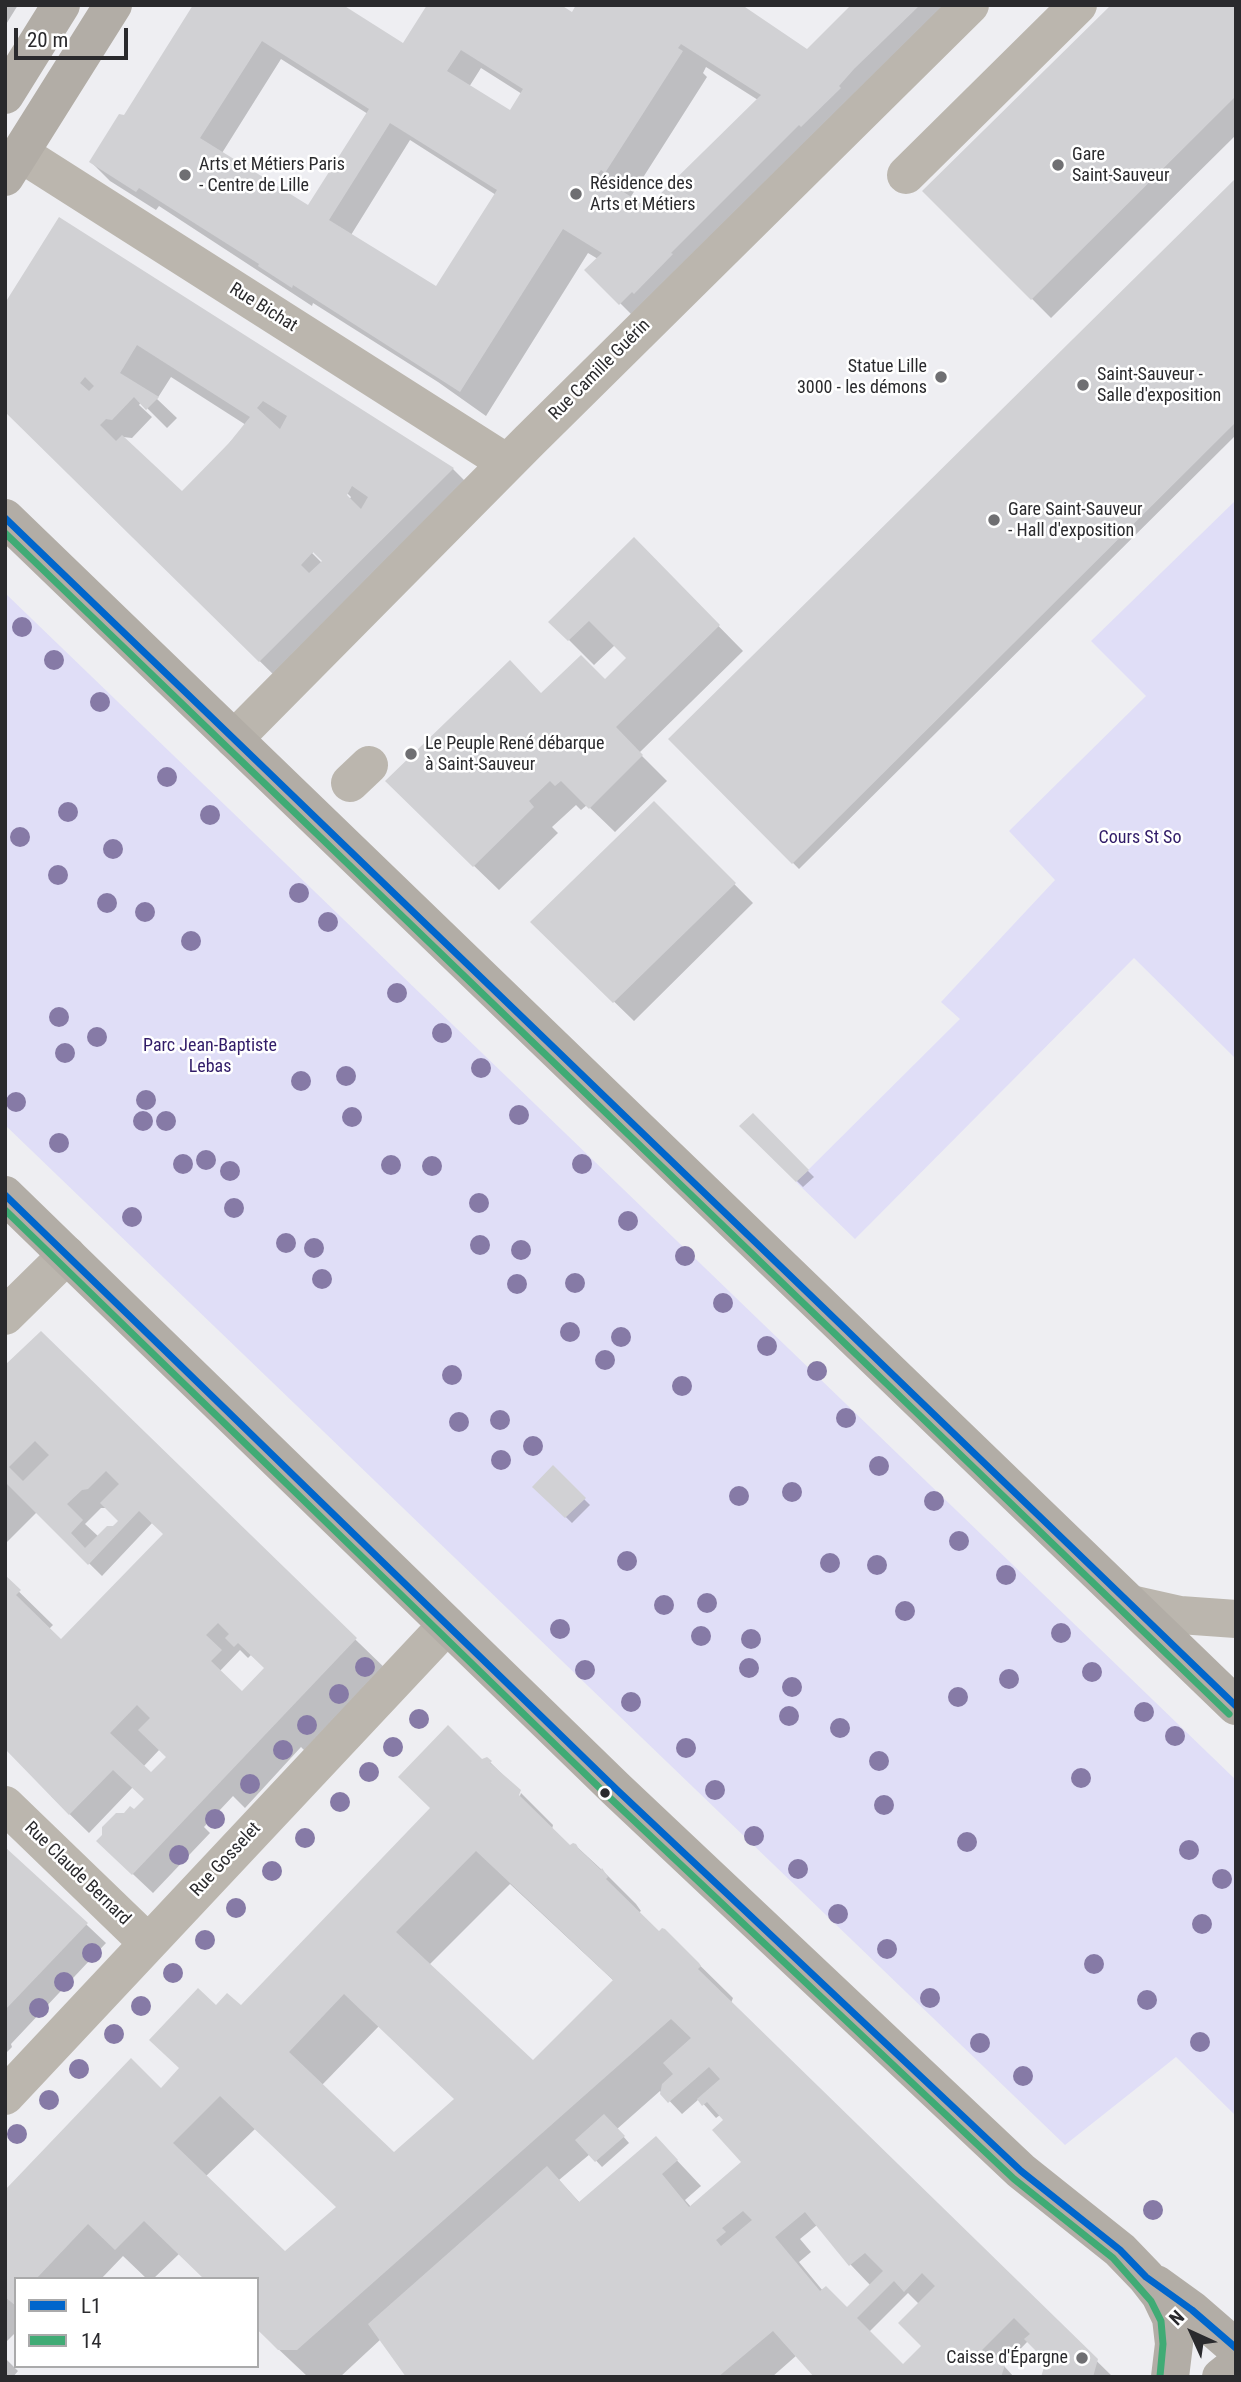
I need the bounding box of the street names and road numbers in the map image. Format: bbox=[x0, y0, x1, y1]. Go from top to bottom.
street label: Rue Bichat bbox=[225, 279, 301, 337]
street label: Rue Camille Guérin bbox=[545, 315, 655, 425]
street label: Rue Claude Bernard bbox=[19, 1818, 135, 1930]
street label: Rue Gosselet bbox=[186, 1819, 266, 1901]

